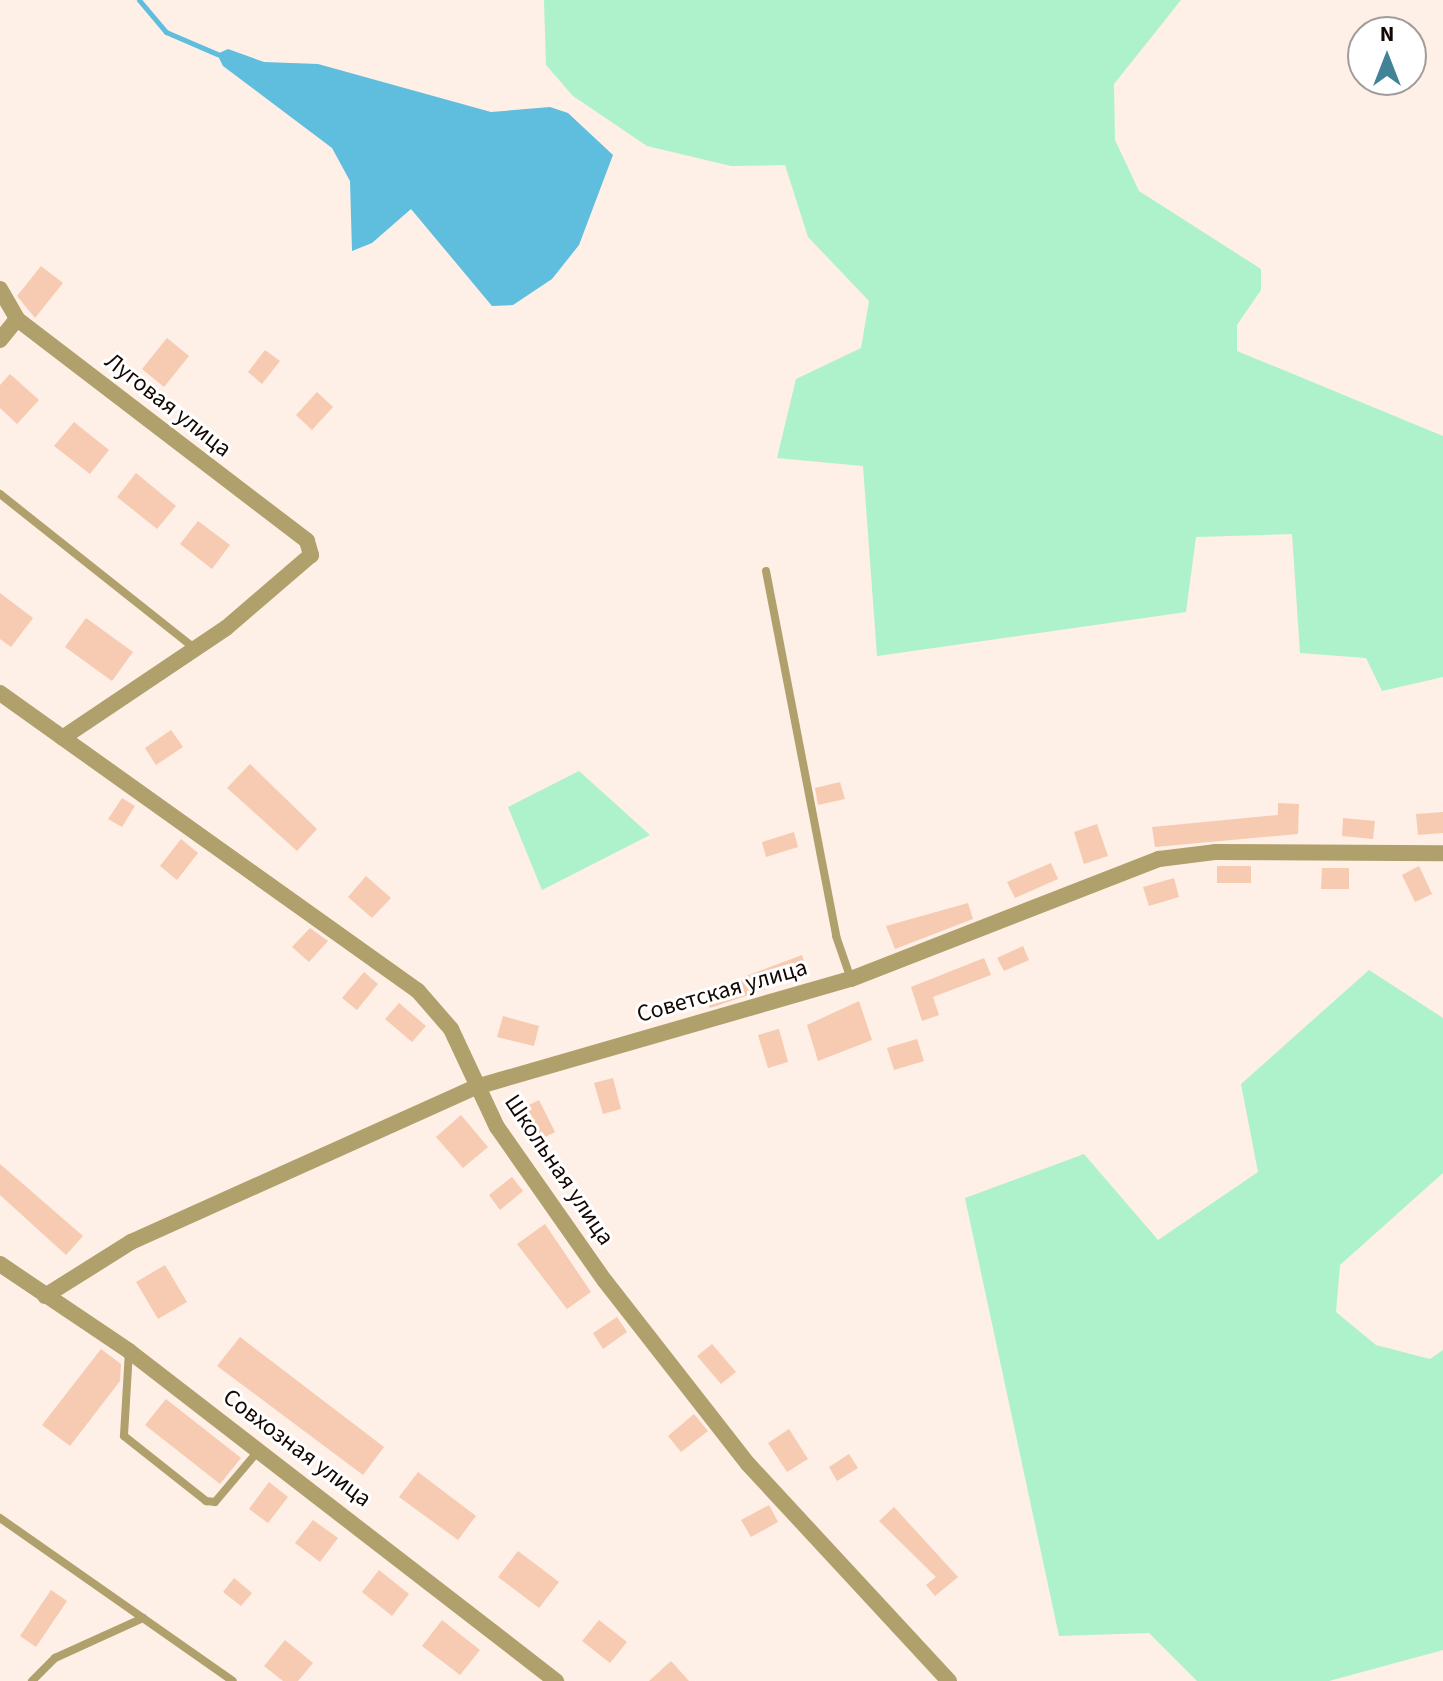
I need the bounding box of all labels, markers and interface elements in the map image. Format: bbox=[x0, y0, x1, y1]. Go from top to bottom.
north arrow bbox=[1347, 16, 1427, 96]
text: N bbox=[1380, 18, 1394, 50]
street label: Луговая улица bbox=[99, 347, 237, 463]
street label: Советская улица bbox=[633, 953, 811, 1029]
street label: Школьная улица bbox=[498, 1089, 620, 1251]
street label: Совхозная улица bbox=[217, 1383, 377, 1513]

